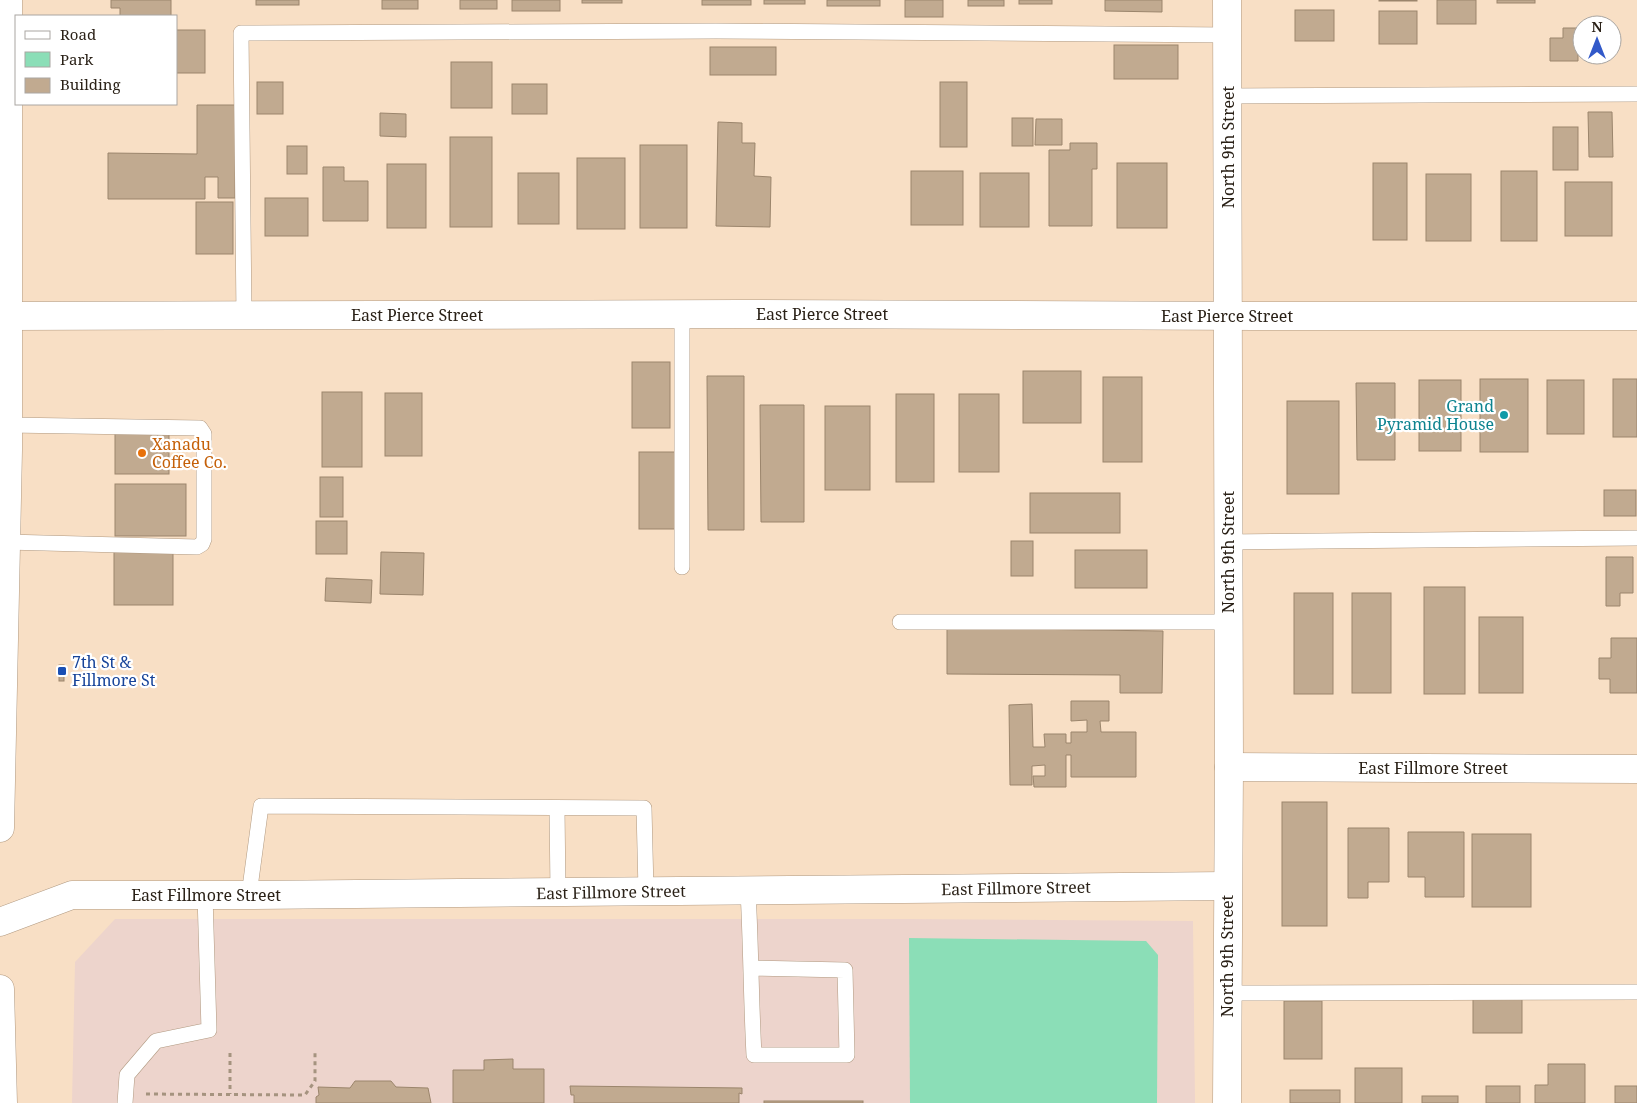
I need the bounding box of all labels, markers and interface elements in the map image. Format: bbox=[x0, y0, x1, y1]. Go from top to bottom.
legend bbox=[15, 15, 178, 105]
north arrow bbox=[1572, 15, 1622, 65]
text: N bbox=[1591, 17, 1603, 36]
text: Road bbox=[60, 24, 96, 44]
text: Park bbox=[60, 49, 94, 69]
text: Building bbox=[60, 74, 121, 94]
street label: North 9th Street bbox=[1217, 85, 1239, 208]
street label: East Pierce Street bbox=[756, 303, 888, 325]
street label: East Pierce Street bbox=[351, 304, 483, 326]
street label: East Pierce Street bbox=[1161, 305, 1293, 327]
place label: Grand Pyramid House bbox=[1377, 395, 1494, 435]
marker: Grand Pyramid House bbox=[1498, 409, 1510, 421]
place label: Xanadu Coffee Co. bbox=[152, 433, 227, 473]
marker: Xanadu Coffee Co. bbox=[136, 447, 148, 459]
street label: North 9th Street bbox=[1217, 490, 1239, 613]
place label: 7th St & Fillmore St bbox=[72, 651, 156, 691]
marker: 7th St & Fillmore St bbox=[56, 665, 68, 677]
street label: East Fillmore Street bbox=[1358, 757, 1508, 779]
street label: East Fillmore Street bbox=[941, 876, 1091, 900]
street label: East Fillmore Street bbox=[536, 880, 686, 904]
street label: East Fillmore Street bbox=[131, 884, 281, 906]
street label: North 9th Street bbox=[1216, 894, 1238, 1017]

